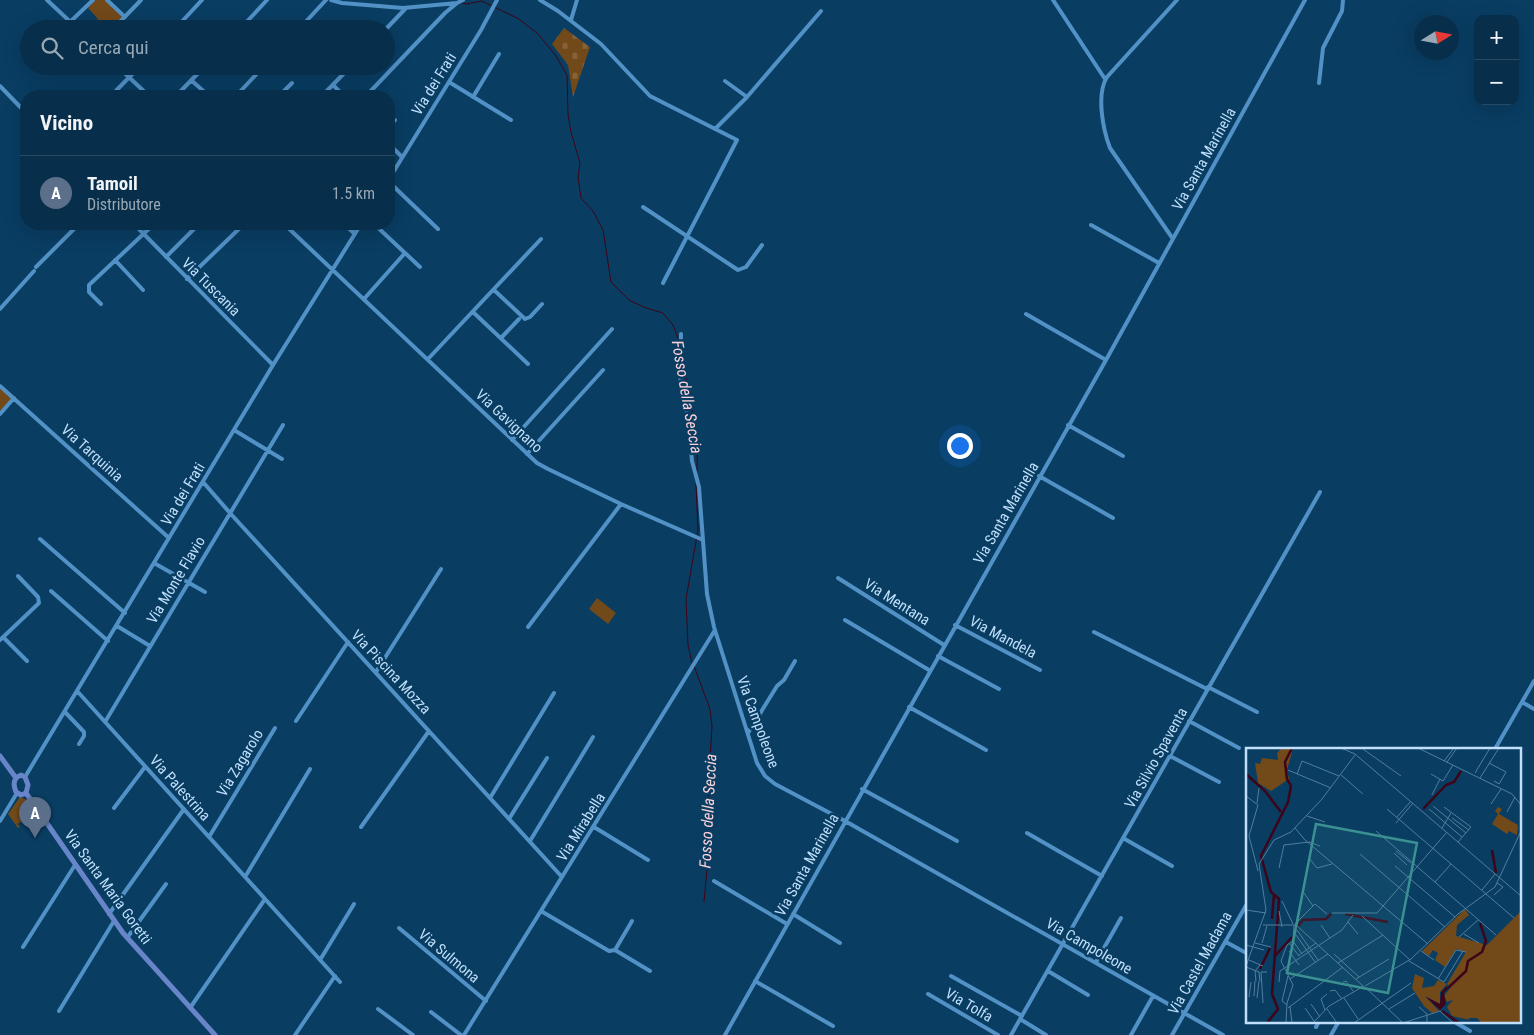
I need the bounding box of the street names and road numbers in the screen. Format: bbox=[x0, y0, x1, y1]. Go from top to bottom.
street label: Via dei Frati bbox=[408, 49, 460, 119]
street label: Via Santa Marinella bbox=[1168, 104, 1240, 214]
street label: Via Tuscania bbox=[178, 254, 244, 320]
street label: Via Gavignano bbox=[472, 385, 546, 457]
street label: Via Tarquinia bbox=[57, 421, 127, 485]
street label: Via dei Frati bbox=[157, 459, 209, 529]
street label: Via Santa Marinella bbox=[970, 459, 1042, 567]
street label: Via Monte Flavio bbox=[143, 533, 209, 627]
street label: Via Mentana bbox=[861, 575, 933, 629]
street label: Via Mandela bbox=[966, 612, 1040, 662]
street label: Via Piscina Mozza bbox=[347, 626, 435, 718]
street label: Via Campoleone bbox=[733, 673, 783, 771]
street label: Via Silvio Spaventa bbox=[1121, 704, 1191, 812]
street label: Via Zagarolo bbox=[213, 726, 267, 800]
street label: Via Palestrina bbox=[146, 751, 214, 825]
street label: Via Mirabella bbox=[553, 789, 609, 865]
street label: Via Santa Marinella bbox=[771, 810, 843, 920]
street label: Via Santa Maria Goretti bbox=[60, 826, 156, 948]
street label: Via Castel Madama bbox=[1164, 908, 1236, 1018]
street label: Via Campoleone bbox=[1043, 914, 1135, 978]
street label: Via Sulmona bbox=[415, 925, 483, 987]
street label: Via Tolfa bbox=[942, 984, 996, 1026]

